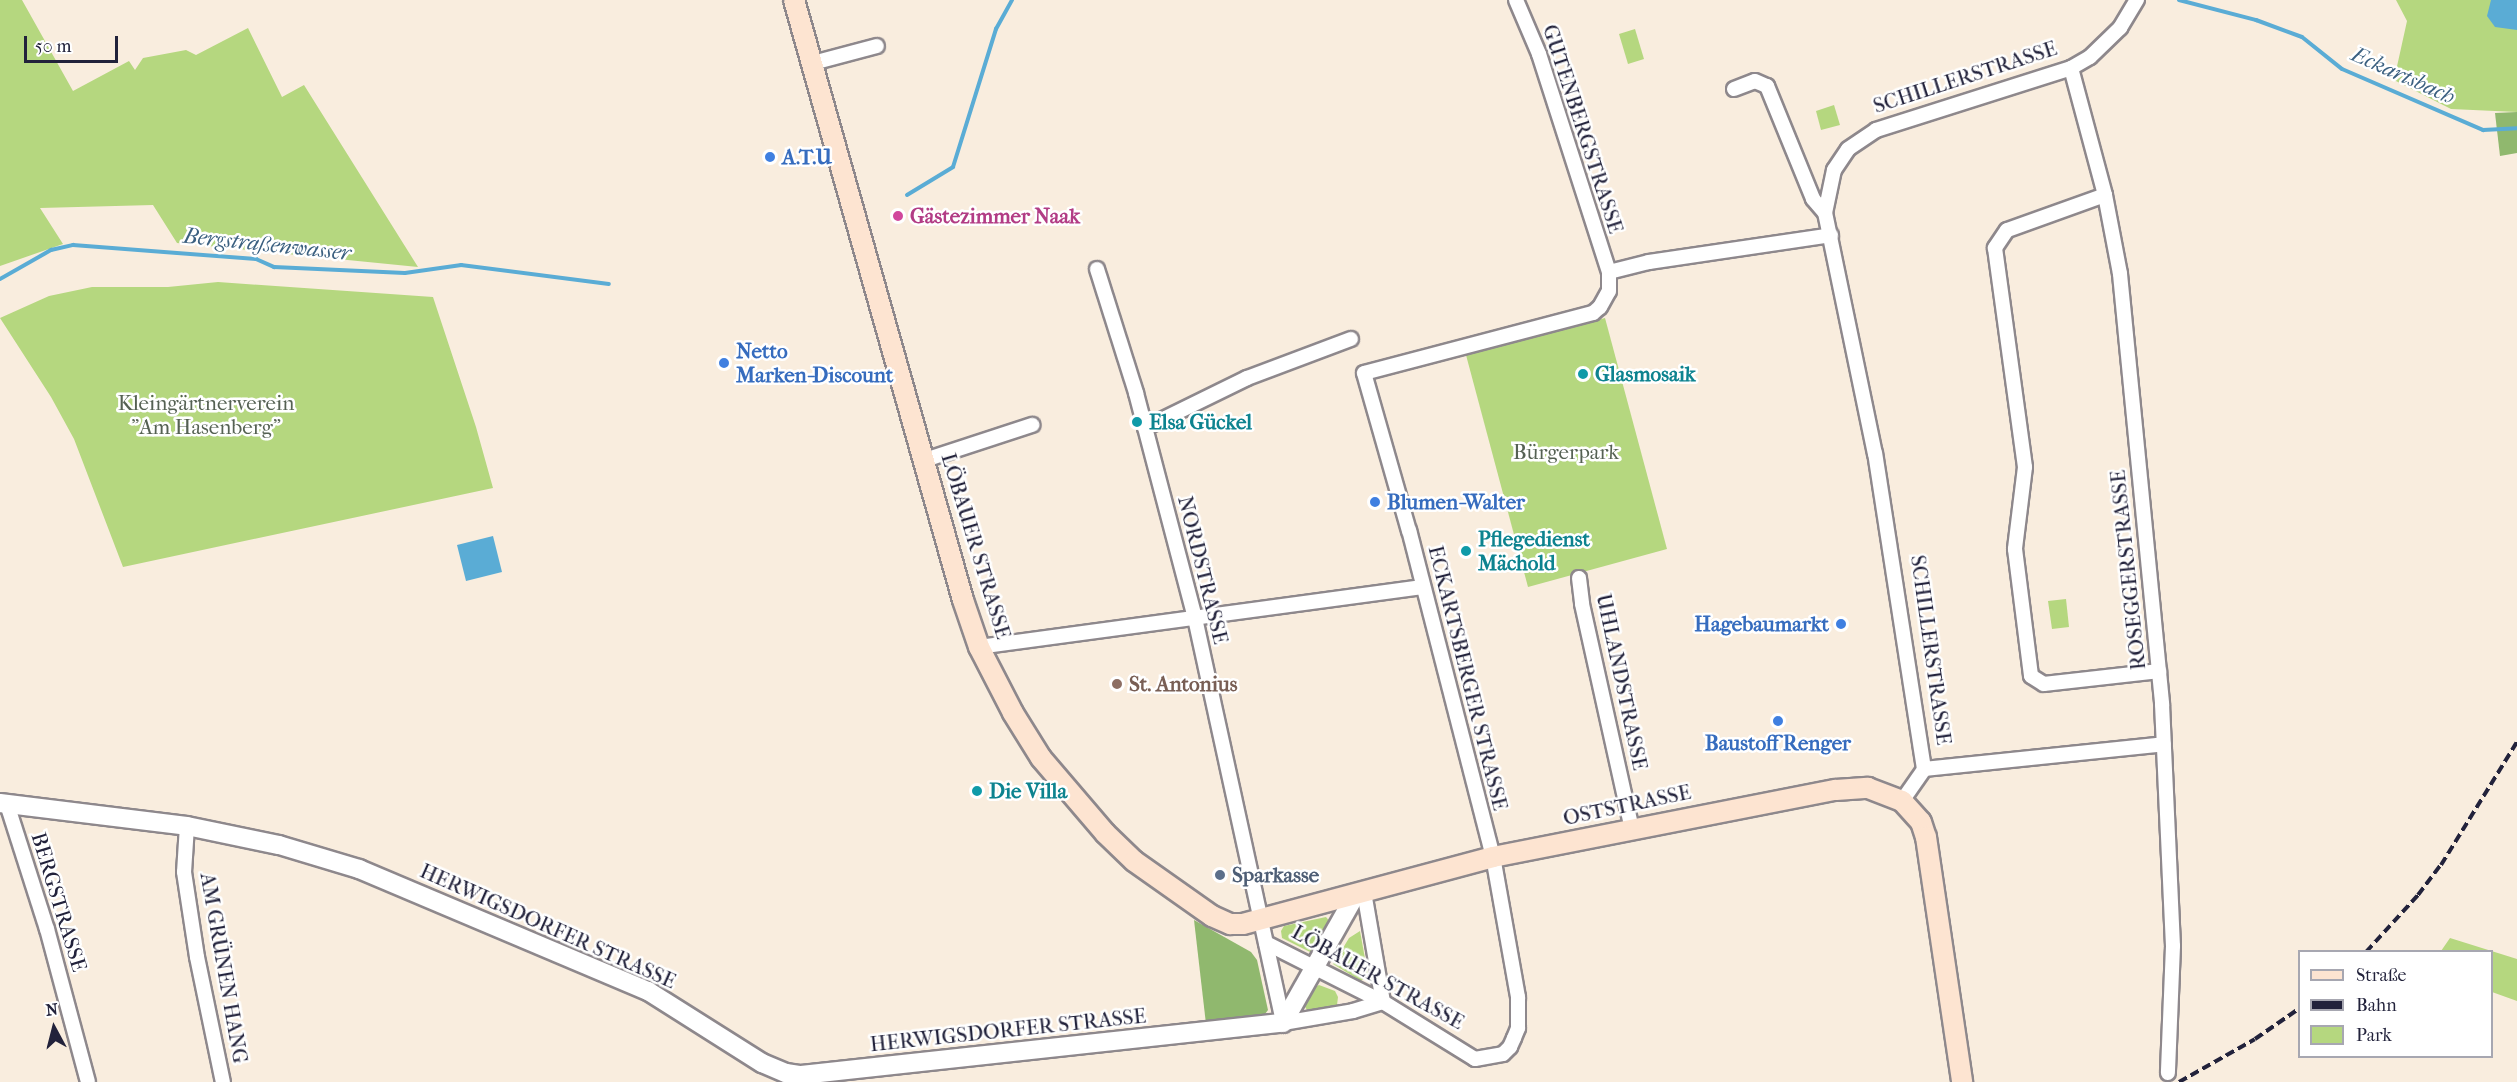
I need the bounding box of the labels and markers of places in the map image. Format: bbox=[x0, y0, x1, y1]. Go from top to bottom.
place label: A.T.U bbox=[782, 144, 832, 170]
marker: A.T.U bbox=[763, 150, 777, 164]
place label: Gästezimmer Naak bbox=[910, 203, 1080, 229]
marker: Gästezimmer Naak bbox=[891, 209, 905, 223]
place label: Netto Marken-Discount bbox=[736, 338, 893, 388]
marker: Netto Marken-Discount bbox=[717, 356, 731, 370]
place label: Glasmosaik bbox=[1595, 361, 1696, 387]
marker: Glasmosaik bbox=[1576, 367, 1590, 381]
place label: Elsa Gückel bbox=[1149, 409, 1252, 435]
marker: Elsa Gückel bbox=[1130, 415, 1144, 429]
place label: Blumen-Walter bbox=[1387, 489, 1525, 515]
marker: Blumen-Walter bbox=[1368, 495, 1382, 509]
place label: Pflegedienst Mächold bbox=[1478, 526, 1590, 576]
marker: Pflegedienst Mächold bbox=[1459, 544, 1473, 558]
place label: Hagebaumarkt bbox=[1694, 611, 1829, 637]
marker: Hagebaumarkt bbox=[1834, 617, 1848, 631]
place label: St. Antonius bbox=[1129, 671, 1237, 697]
marker: St. Antonius bbox=[1110, 677, 1124, 691]
marker: Baustoff Renger bbox=[1771, 714, 1785, 728]
place label: Baustoff Renger bbox=[1705, 730, 1851, 756]
place label: Die Villa bbox=[989, 778, 1067, 804]
marker: Die Villa bbox=[970, 784, 984, 798]
place label: Sparkasse bbox=[1232, 862, 1319, 888]
marker: Sparkasse bbox=[1213, 868, 1227, 882]

